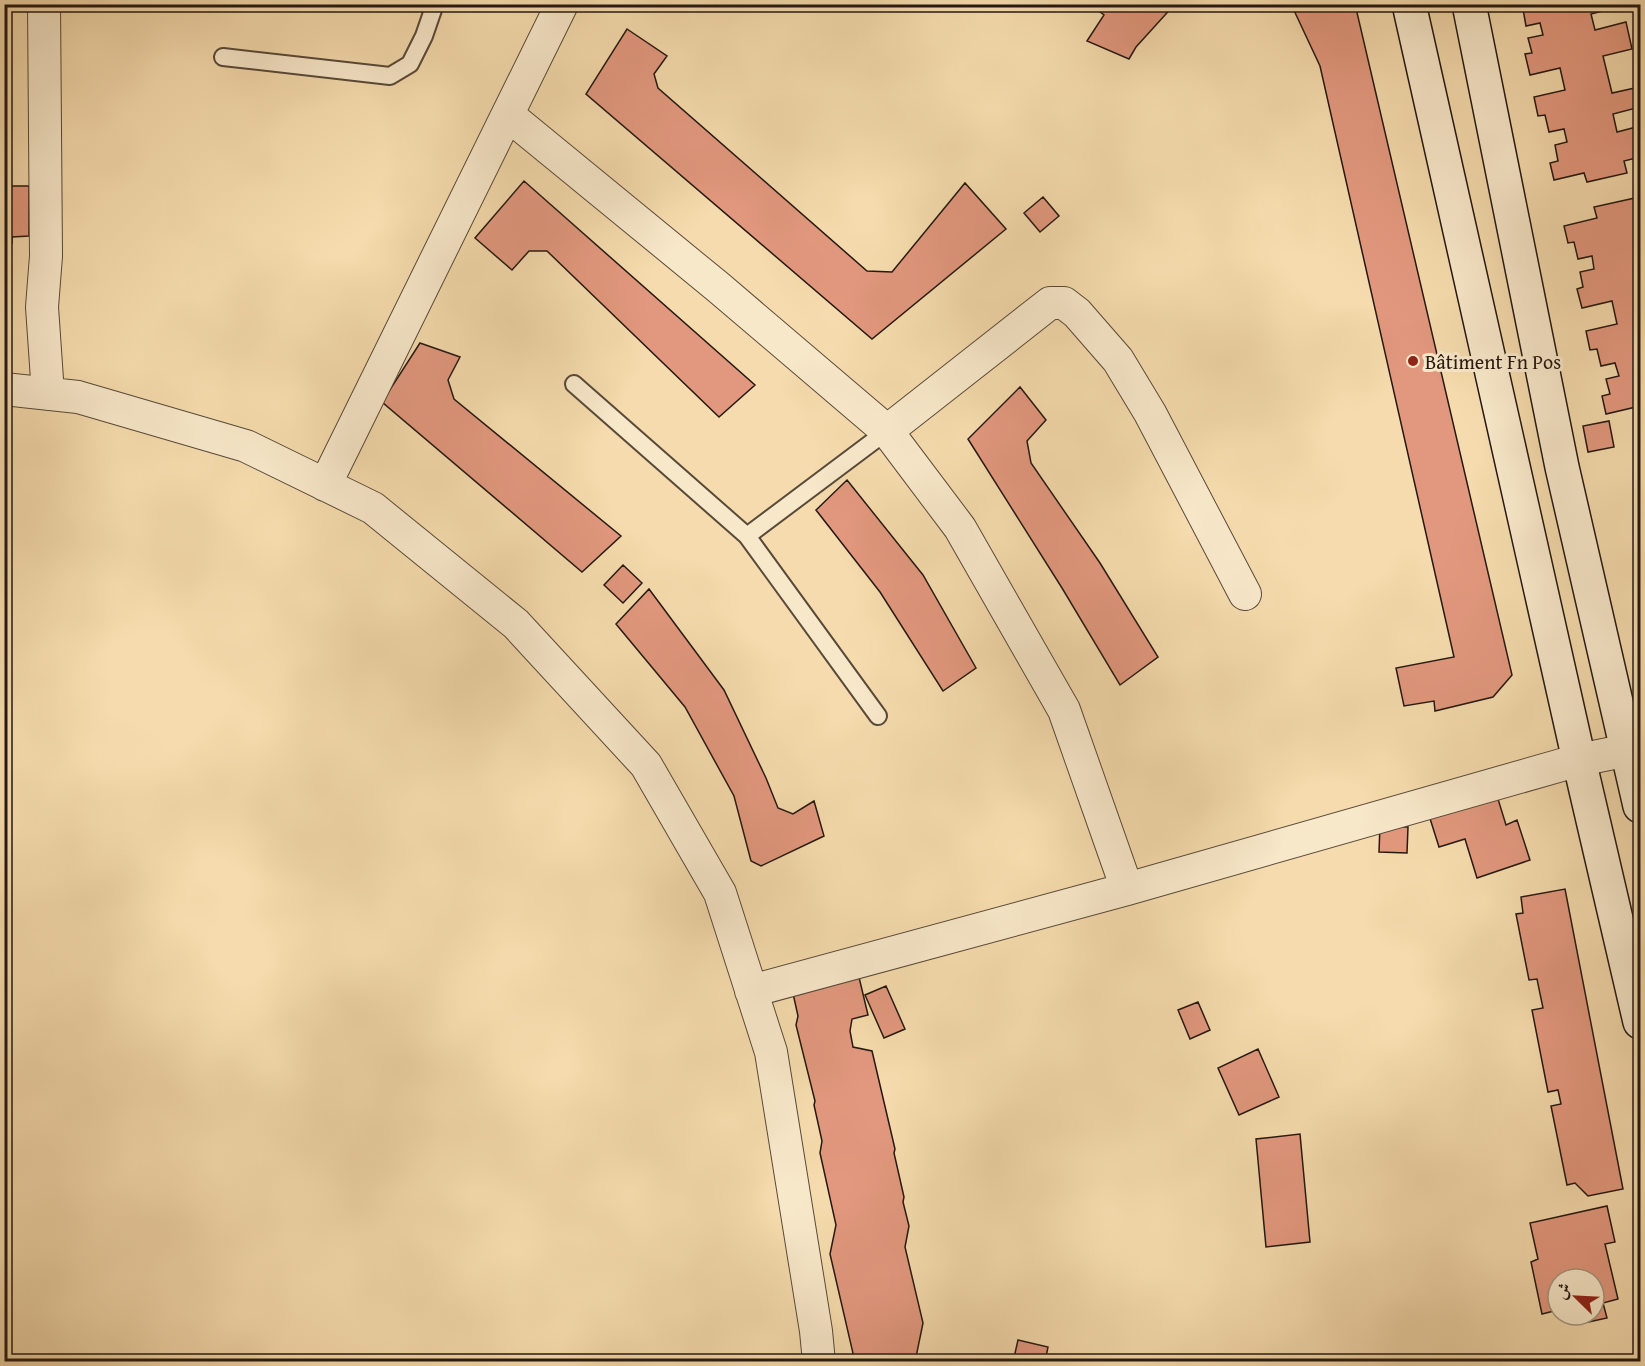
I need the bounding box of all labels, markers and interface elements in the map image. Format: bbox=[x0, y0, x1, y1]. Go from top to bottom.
place label: Bâtiment Fn Pos bbox=[1425, 347, 1561, 376]
marker: Bâtiment Fn Pos bbox=[1406, 354, 1420, 368]
north arrow bbox=[1546, 1267, 1606, 1327]
text: ش bbox=[1548, 1279, 1576, 1303]

